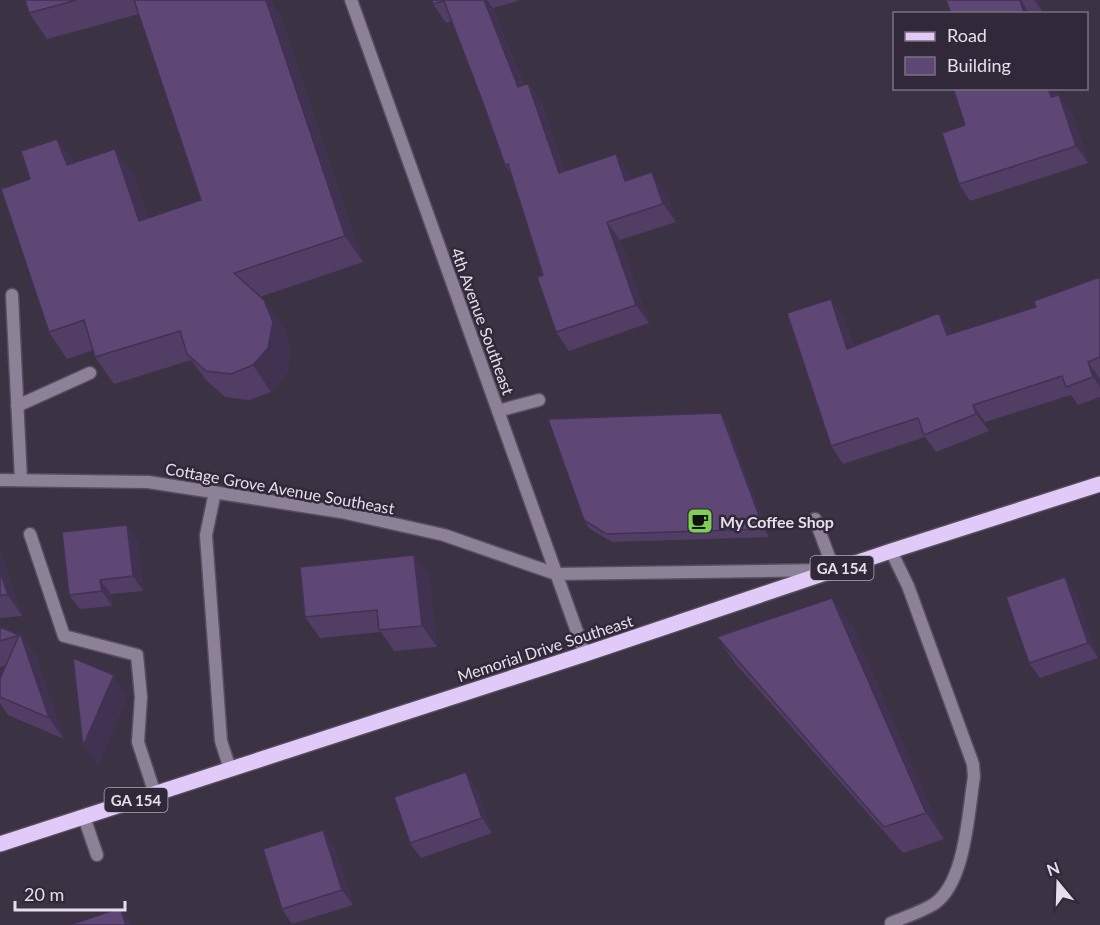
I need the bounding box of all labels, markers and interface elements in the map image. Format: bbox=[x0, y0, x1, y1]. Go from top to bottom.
legend bbox=[893, 12, 1088, 90]
text: Road bbox=[947, 24, 987, 46]
text: Building bbox=[947, 54, 1011, 76]
street label: 4th Avenue Southeast bbox=[448, 245, 519, 397]
street label: Cottage Grove Avenue Southeast bbox=[164, 458, 396, 518]
cafe icon: My Coffee Shop bbox=[685, 506, 715, 536]
place label: My Coffee Shop bbox=[720, 512, 834, 531]
road number: GA 154 bbox=[810, 556, 874, 580]
street label: Memorial Drive Southeast bbox=[455, 611, 635, 685]
road number: GA 154 bbox=[104, 788, 168, 812]
north arrow bbox=[1028, 853, 1088, 913]
text: N bbox=[1044, 857, 1062, 879]
scale bar bbox=[15, 874, 124, 912]
text: 20 m bbox=[24, 883, 64, 905]

